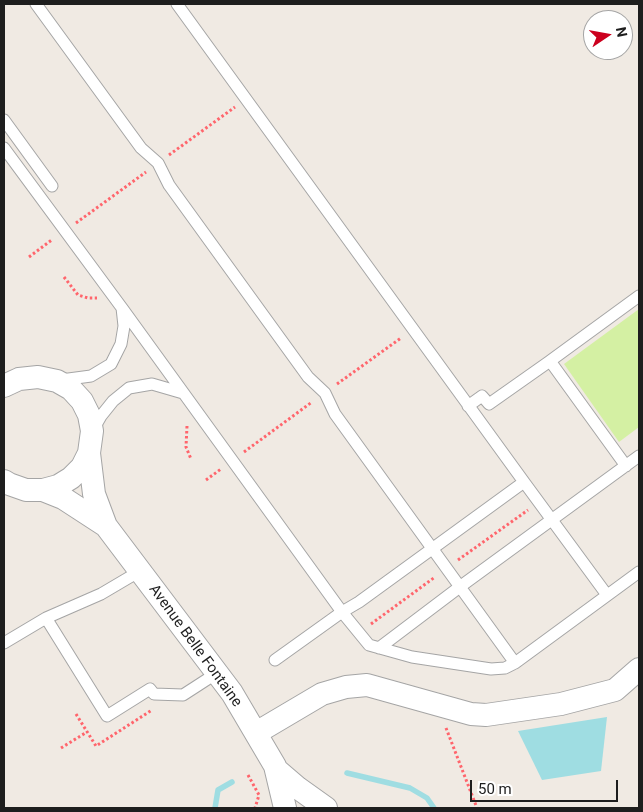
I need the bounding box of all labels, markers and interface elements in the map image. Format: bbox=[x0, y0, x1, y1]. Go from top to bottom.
north arrow bbox=[583, 10, 633, 60]
text: N bbox=[613, 26, 631, 39]
street label: Avenue Belle Fontaine bbox=[145, 581, 245, 711]
scale bar bbox=[473, 770, 620, 802]
text: 50 m bbox=[478, 780, 512, 798]

